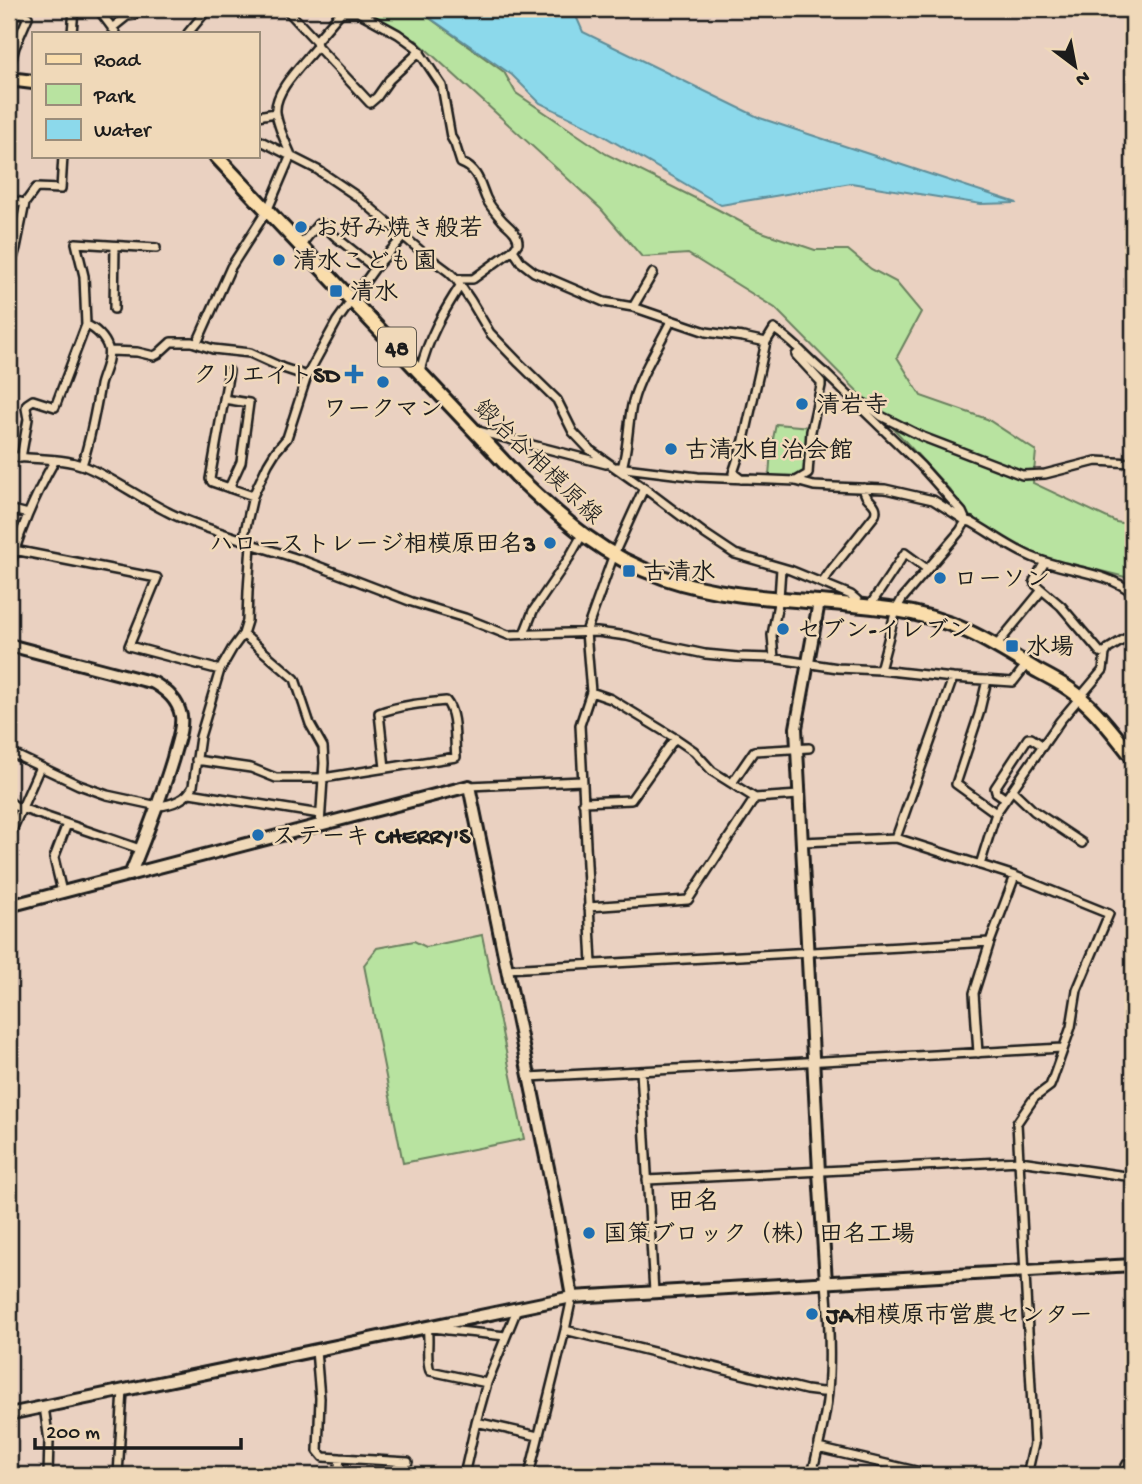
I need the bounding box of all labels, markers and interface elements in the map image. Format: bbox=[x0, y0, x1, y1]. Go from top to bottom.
legend bbox=[32, 32, 259, 158]
north arrow bbox=[1040, 32, 1110, 102]
text: Road bbox=[94, 50, 142, 75]
text: N bbox=[1071, 64, 1094, 90]
text: Park bbox=[93, 86, 137, 111]
text: Water bbox=[94, 120, 152, 145]
place label: お好み焼き般若 bbox=[315, 215, 483, 245]
marker: お好み焼き般若 bbox=[293, 219, 309, 235]
place label: 清水こども園 bbox=[293, 248, 437, 278]
marker: 清水こども園 bbox=[271, 252, 287, 268]
place label: 清水 bbox=[350, 279, 398, 309]
marker: 清水 bbox=[328, 283, 344, 299]
road number: 48 bbox=[378, 328, 416, 366]
place label: クリエイトSD bbox=[193, 363, 341, 392]
marker: クリエイトSD bbox=[346, 366, 362, 382]
marker: ワークマン bbox=[375, 374, 391, 390]
place label: 清岩寺 bbox=[816, 392, 888, 422]
street label: 鍛冶谷相模原線 bbox=[466, 394, 608, 532]
marker: 清岩寺 bbox=[794, 396, 810, 412]
place label: ワークマン bbox=[323, 397, 443, 426]
place label: 古清水自治会館 bbox=[685, 437, 853, 467]
marker: 古清水自治会館 bbox=[663, 441, 679, 457]
place label: ハローストレージ相模原田名3 bbox=[210, 531, 536, 561]
marker: ハローストレージ相模原田名3 bbox=[542, 535, 558, 551]
place label: 古清水 bbox=[643, 559, 715, 589]
marker: 古清水 bbox=[621, 563, 637, 579]
place label: ローソン bbox=[954, 567, 1050, 596]
marker: ローソン bbox=[932, 570, 948, 586]
place label: セブン-イレブン bbox=[797, 618, 973, 647]
marker: セブン-イレブン bbox=[775, 621, 791, 637]
place label: 水場 bbox=[1026, 634, 1074, 664]
marker: 水場 bbox=[1004, 638, 1020, 654]
place label: ステーキ CHERRY'S bbox=[272, 824, 471, 853]
marker: ステーキ CHERRY'S bbox=[250, 827, 266, 843]
district label: 田名 bbox=[668, 1187, 720, 1220]
place label: 国策ブロック（株）田名工場 bbox=[603, 1221, 915, 1251]
marker: 国策ブロック（株）田名工場 bbox=[581, 1225, 597, 1241]
place label: JA相模原市営農センター bbox=[825, 1302, 1093, 1332]
marker: JA相模原市営農センター bbox=[804, 1306, 820, 1322]
scale bar bbox=[35, 1407, 242, 1451]
text: 200 m bbox=[46, 1422, 100, 1447]

